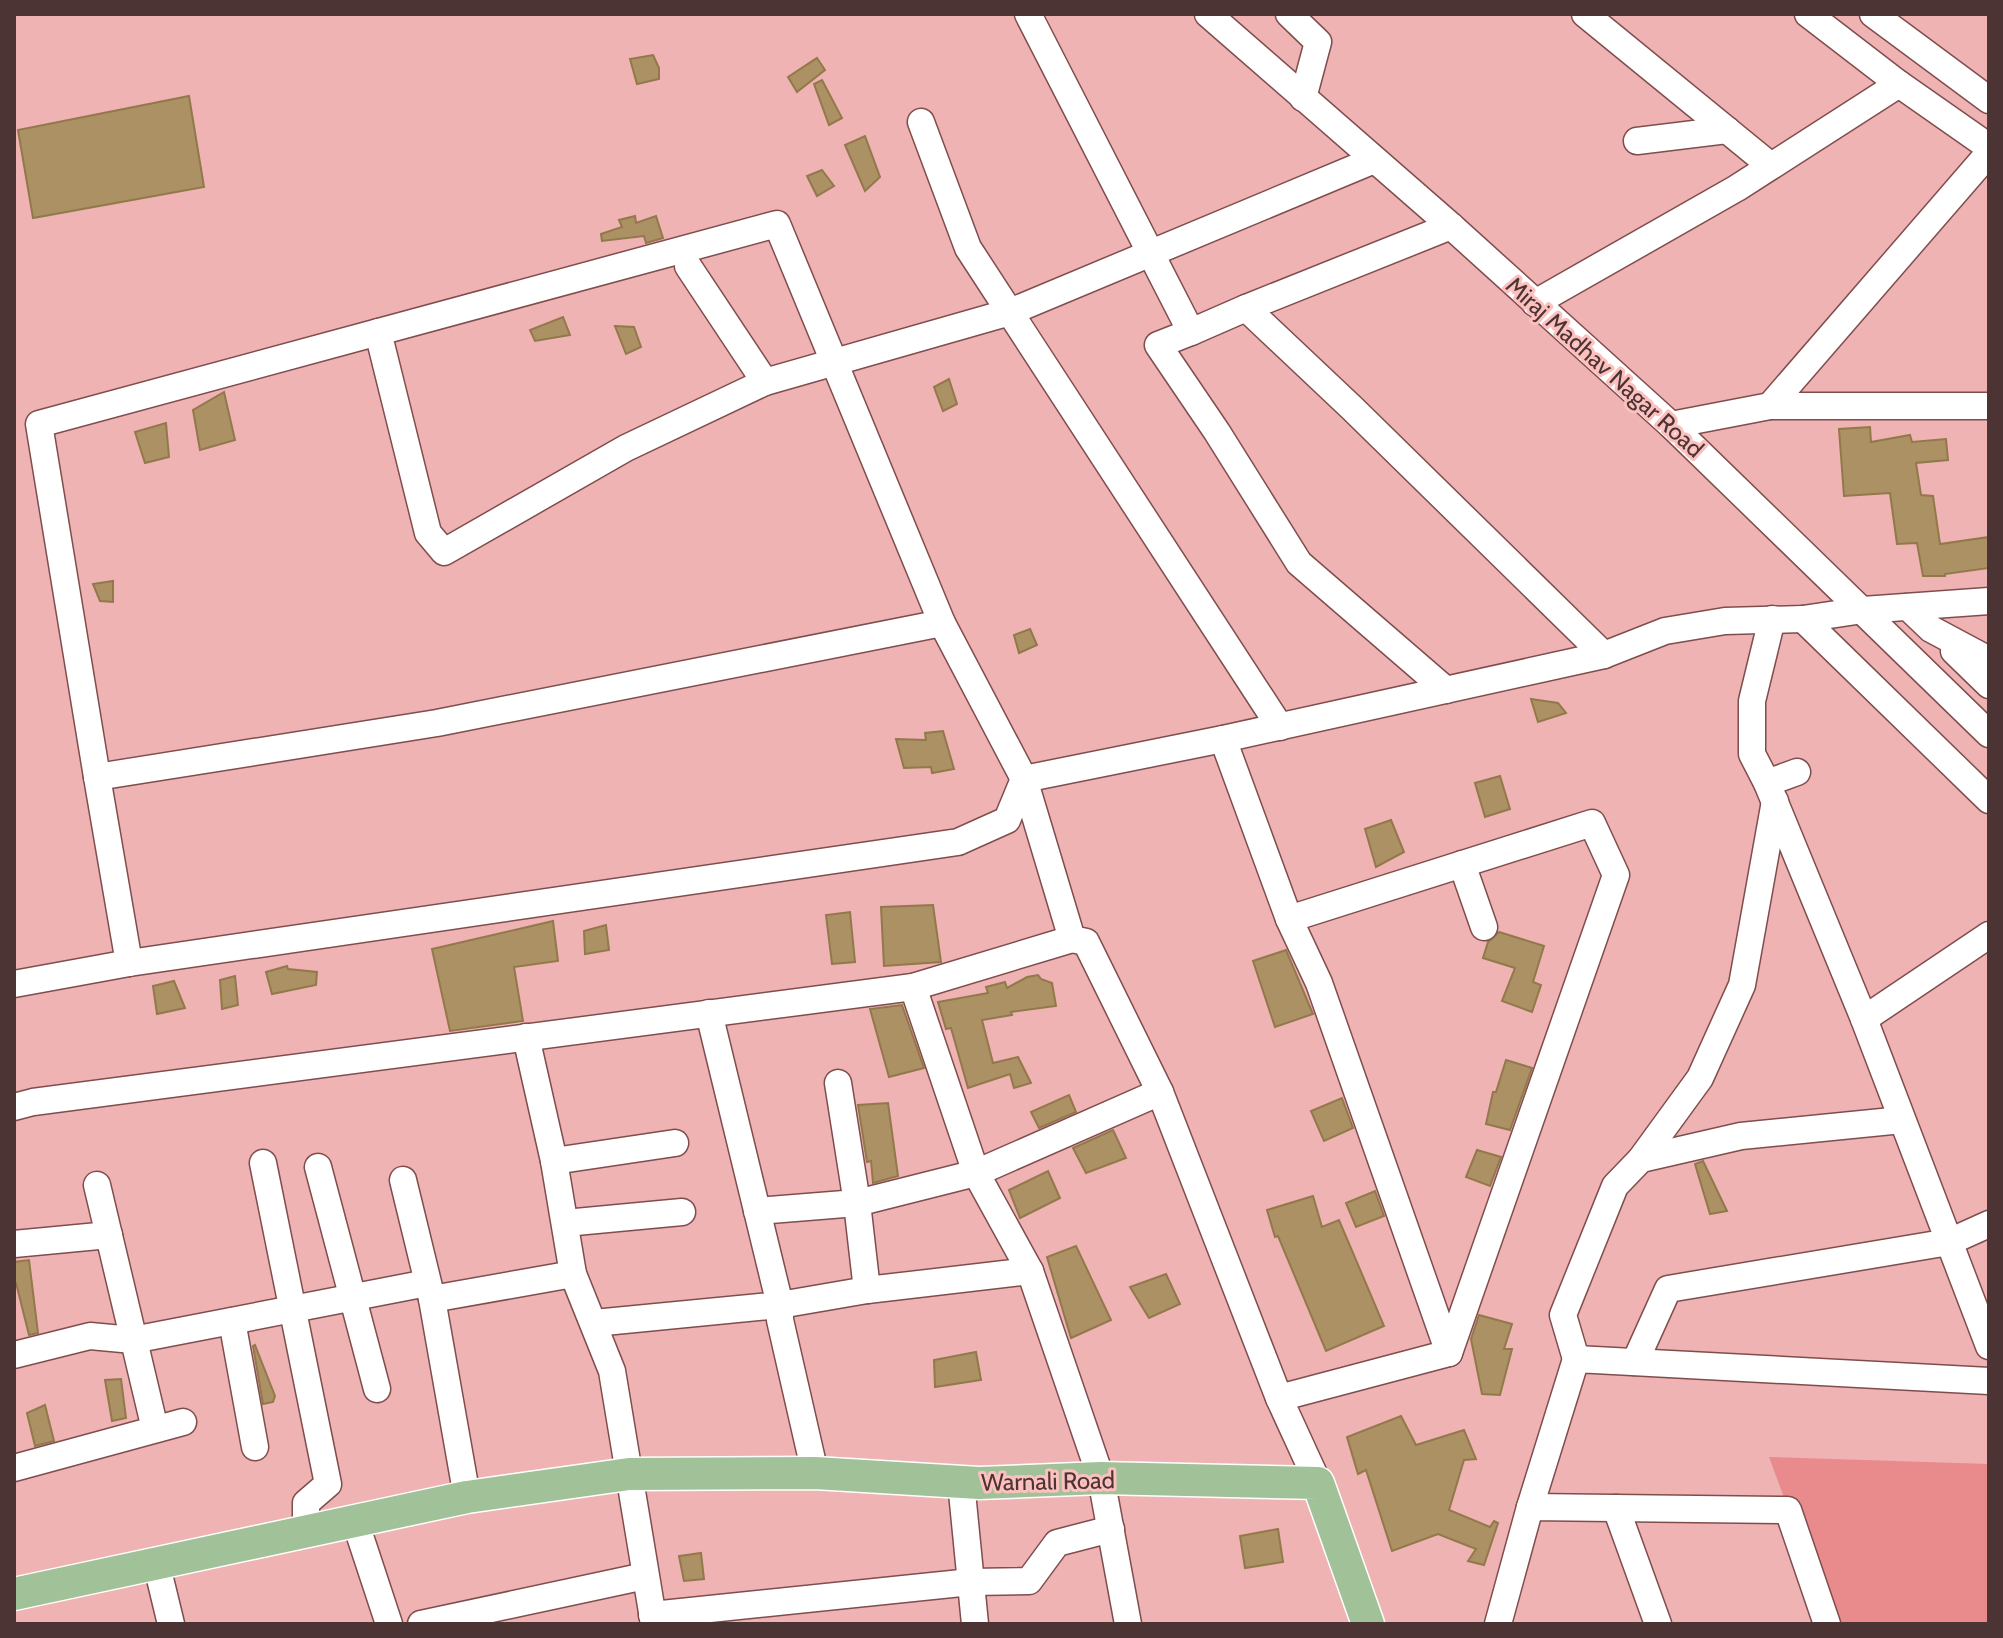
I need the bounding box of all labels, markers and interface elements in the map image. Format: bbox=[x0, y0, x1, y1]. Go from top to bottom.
street label: Miraj Madhav Nagar Road bbox=[1500, 271, 1710, 463]
street label: Warnali Road bbox=[981, 1465, 1115, 1497]

